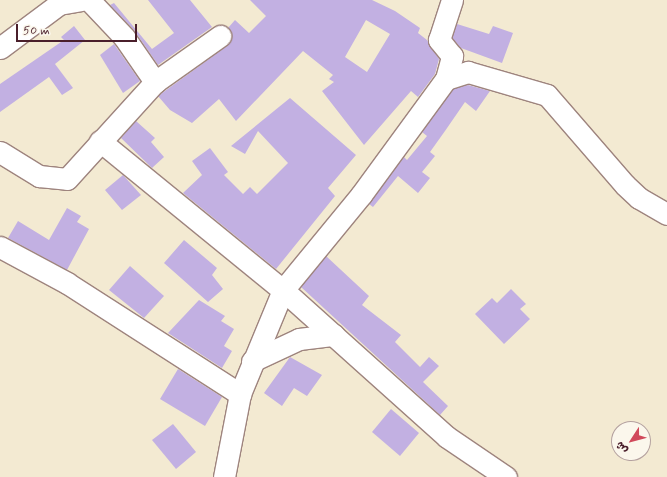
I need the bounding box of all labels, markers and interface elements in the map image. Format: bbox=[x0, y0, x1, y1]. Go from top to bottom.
scale bar bbox=[18, 16, 139, 42]
text: 50 m bbox=[23, 23, 50, 39]
north arrow bbox=[611, 421, 651, 461]
text: ش bbox=[613, 438, 631, 456]

